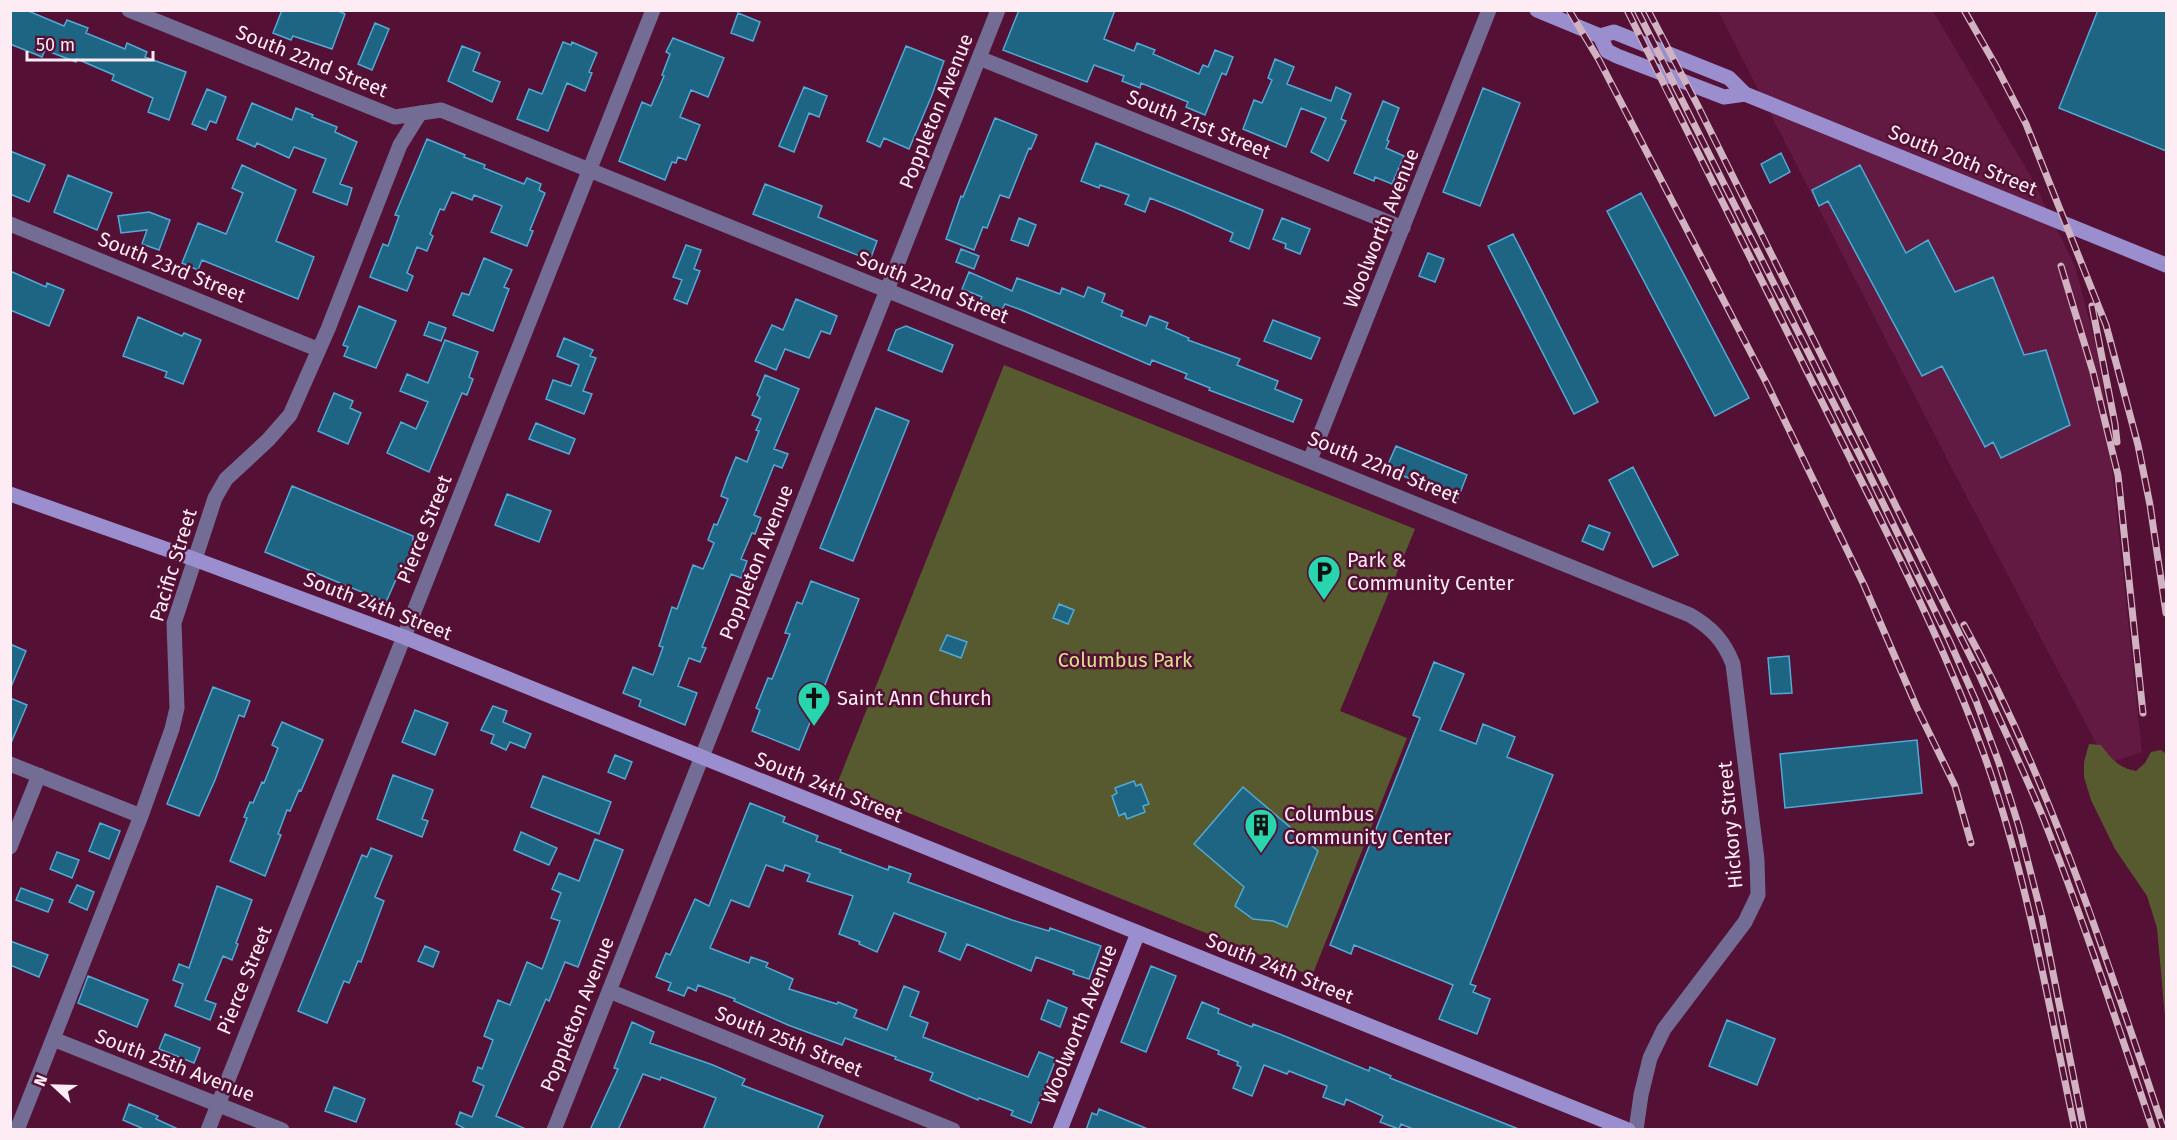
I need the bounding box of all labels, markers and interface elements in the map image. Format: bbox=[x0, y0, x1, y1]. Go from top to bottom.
street label: South 22nd Street bbox=[233, 20, 392, 103]
scale bar bbox=[27, 24, 153, 62]
street label: Poppleton Avenue bbox=[894, 30, 978, 192]
text: 50 m bbox=[36, 34, 75, 56]
street label: South 21st Street bbox=[1124, 84, 1275, 164]
street label: South 20th Street bbox=[1885, 119, 2041, 201]
street label: Woolworth Avenue bbox=[1338, 145, 1424, 311]
street label: South 23rd Street bbox=[95, 226, 250, 308]
street label: South 22nd Street bbox=[854, 246, 1013, 329]
street label: South 22nd Street bbox=[1305, 426, 1464, 509]
street label: Pierce Street bbox=[391, 471, 457, 587]
street label: Poppleton Avenue bbox=[714, 481, 798, 643]
street label: Pacific Street bbox=[144, 505, 202, 625]
place label: Park & Community Center bbox=[1347, 548, 1514, 595]
parking icon: Park & Community Center bbox=[1306, 554, 1342, 601]
street label: South 24th Street bbox=[300, 567, 456, 646]
park label: Columbus Park bbox=[1058, 648, 1193, 672]
church icon: Saint Ann Church bbox=[796, 680, 832, 727]
place label: Saint Ann Church bbox=[837, 686, 992, 710]
street label: South 24th Street bbox=[752, 746, 907, 828]
street label: Hickory Street bbox=[1712, 760, 1748, 890]
place label: Columbus Community Center bbox=[1284, 802, 1451, 849]
building icon: Columbus Community Center bbox=[1243, 807, 1279, 854]
street label: Pierce Street bbox=[211, 922, 277, 1038]
street label: South 24th Street bbox=[1203, 927, 1358, 1009]
street label: Poppleton Avenue bbox=[535, 933, 619, 1095]
street label: Woolworth Avenue bbox=[1036, 941, 1122, 1107]
street label: South 25th Street bbox=[712, 1001, 867, 1082]
street label: South 25th Avenue bbox=[92, 1024, 258, 1106]
north arrow bbox=[24, 1056, 84, 1116]
text: N bbox=[30, 1072, 51, 1089]

